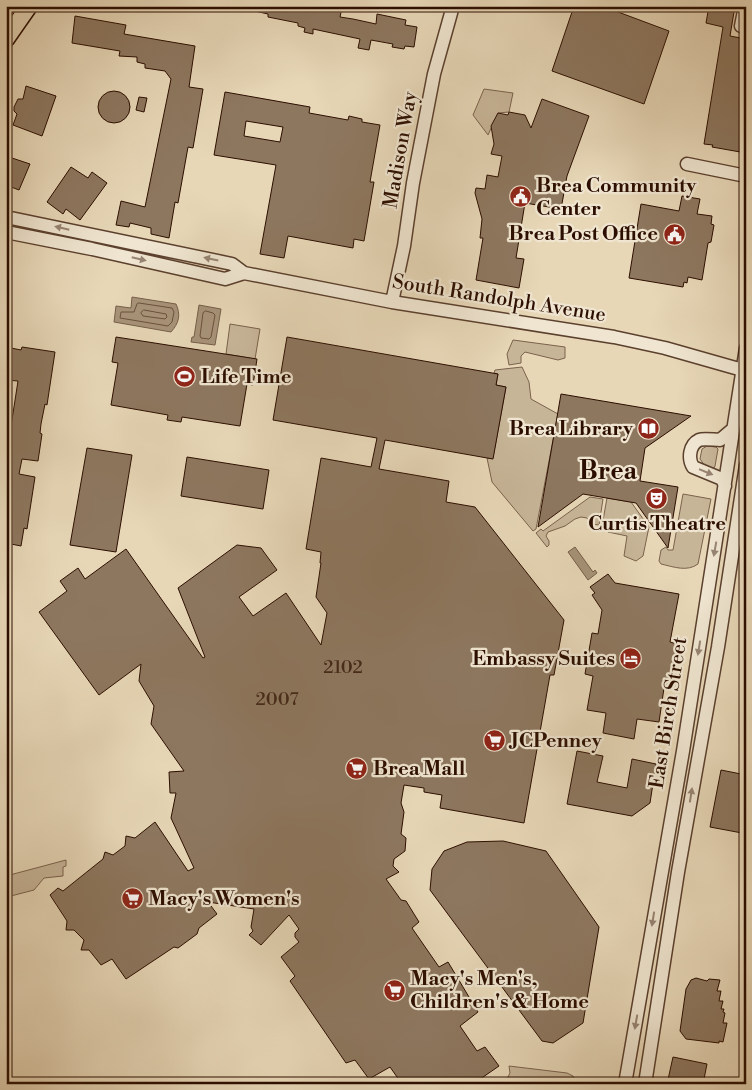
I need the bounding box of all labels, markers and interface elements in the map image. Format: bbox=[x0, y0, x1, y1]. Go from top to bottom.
street label: Madison Way bbox=[378, 89, 424, 210]
place label: Brea Community Center bbox=[536, 174, 697, 222]
public building icon: Brea Community Center bbox=[508, 185, 532, 209]
place label: Brea Post Office bbox=[508, 222, 658, 247]
public building icon: Brea Post Office bbox=[662, 222, 686, 246]
one-way arrow bbox=[54, 224, 69, 232]
one-way arrow bbox=[132, 255, 147, 263]
one-way arrow bbox=[203, 255, 218, 263]
street label: South Randolph Avenue bbox=[390, 270, 608, 328]
sports icon: Life Time bbox=[173, 365, 197, 389]
place label: Life Time bbox=[201, 365, 292, 390]
place label: Brea Library bbox=[509, 417, 634, 442]
library icon: Brea Library bbox=[637, 417, 661, 441]
district label: Brea bbox=[579, 456, 638, 487]
one-way arrow bbox=[698, 469, 713, 477]
theatre icon: Curtis Theatre bbox=[645, 486, 669, 510]
place label: Curtis Theatre bbox=[588, 512, 726, 537]
one-way arrow bbox=[710, 541, 718, 557]
street label: East Birch Street bbox=[645, 635, 693, 791]
one-way arrow bbox=[694, 640, 702, 656]
place label: Embassy Suites bbox=[472, 647, 615, 672]
hotel icon: Embassy Suites bbox=[619, 647, 643, 671]
house number: 2102 bbox=[323, 656, 363, 679]
house number: 2007 bbox=[256, 688, 298, 711]
supermarket icon: JCPenney bbox=[483, 729, 507, 753]
place label: JCPenney bbox=[508, 729, 603, 754]
supermarket icon: Brea Mall bbox=[345, 757, 369, 781]
place label: Brea Mall bbox=[373, 757, 466, 782]
one-way arrow bbox=[688, 786, 696, 802]
supermarket icon: Macy's Women's bbox=[120, 887, 144, 911]
place label: Macy's Women's bbox=[148, 887, 300, 912]
one-way arrow bbox=[649, 912, 657, 928]
place label: Macy's Men's, Children's & Home bbox=[410, 967, 589, 1015]
supermarket icon: Macy's Men's, Children's & Home bbox=[382, 979, 406, 1003]
one-way arrow bbox=[631, 1015, 639, 1031]

